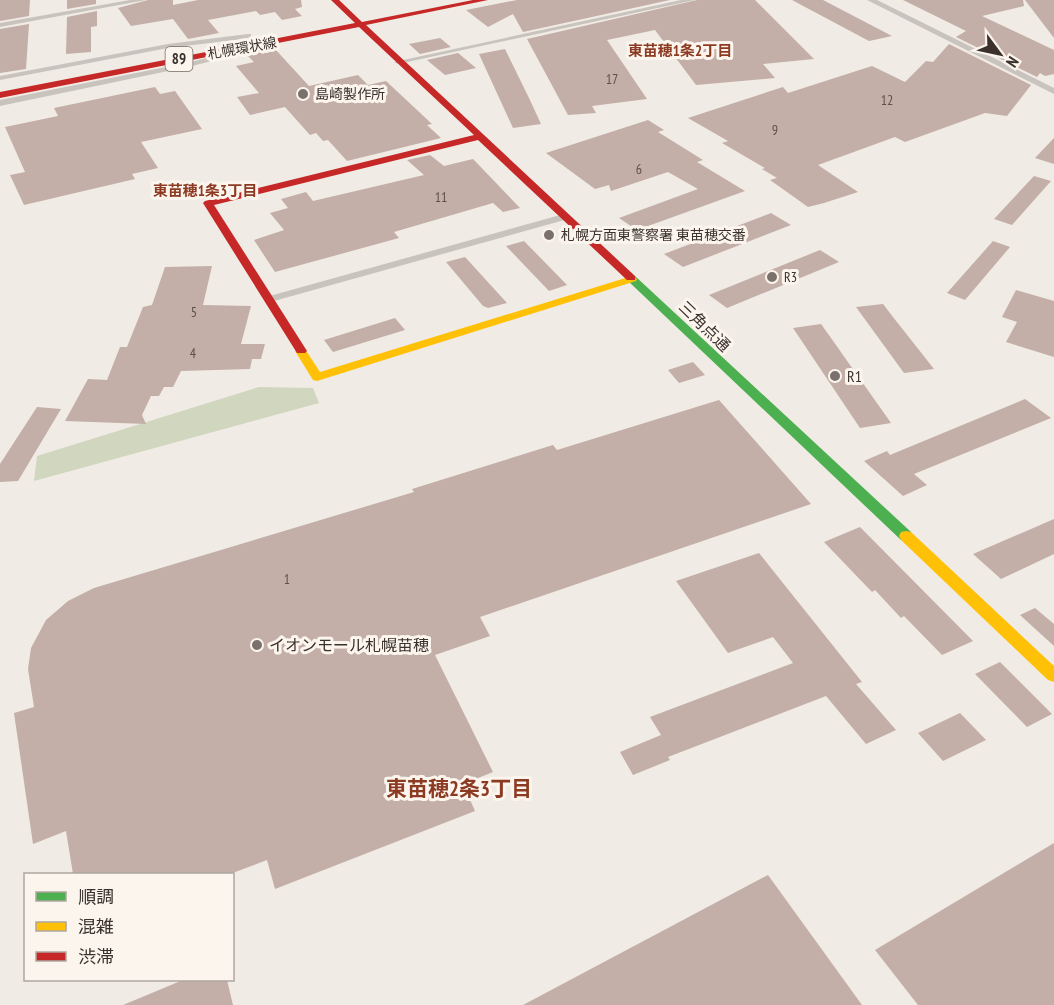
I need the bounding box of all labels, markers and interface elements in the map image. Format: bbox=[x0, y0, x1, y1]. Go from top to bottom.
north arrow bbox=[970, 24, 1030, 84]
street label: 札幌環状線 bbox=[206, 33, 278, 63]
district label: 東苗穂1条2丁目 bbox=[628, 41, 732, 60]
road number: 89 bbox=[166, 47, 192, 71]
text: N bbox=[1002, 53, 1023, 71]
house number: 17 bbox=[606, 70, 618, 88]
place label: 島崎製作所 bbox=[315, 85, 385, 103]
marker: 島崎製作所 bbox=[296, 87, 310, 101]
house number: 12 bbox=[881, 91, 893, 109]
house number: 9 bbox=[772, 121, 778, 139]
house number: 6 bbox=[636, 160, 642, 178]
district label: 東苗穂1条3丁目 bbox=[153, 181, 257, 200]
house number: 11 bbox=[435, 188, 447, 206]
place label: 札幌方面東警察署 東苗穂交番 bbox=[561, 226, 746, 244]
marker: 札幌方面東警察署 東苗穂交番 bbox=[542, 228, 556, 242]
place label: R3 bbox=[784, 268, 797, 286]
marker: R3 bbox=[765, 270, 779, 284]
street label: 三角点通 bbox=[675, 297, 735, 355]
house number: 5 bbox=[191, 303, 197, 321]
house number: 4 bbox=[190, 344, 197, 362]
place label: R1 bbox=[847, 366, 862, 386]
marker: R1 bbox=[828, 369, 842, 383]
house number: 1 bbox=[284, 570, 290, 588]
place label: イオンモール札幌苗穂 bbox=[269, 635, 429, 655]
marker: イオンモール札幌苗穂 bbox=[250, 638, 264, 652]
district label: 東苗穂2条3丁目 bbox=[386, 775, 532, 802]
legend bbox=[24, 873, 234, 981]
text: 順調 bbox=[78, 885, 114, 908]
text: 混雑 bbox=[78, 915, 114, 938]
text: 渋滞 bbox=[78, 945, 114, 968]

